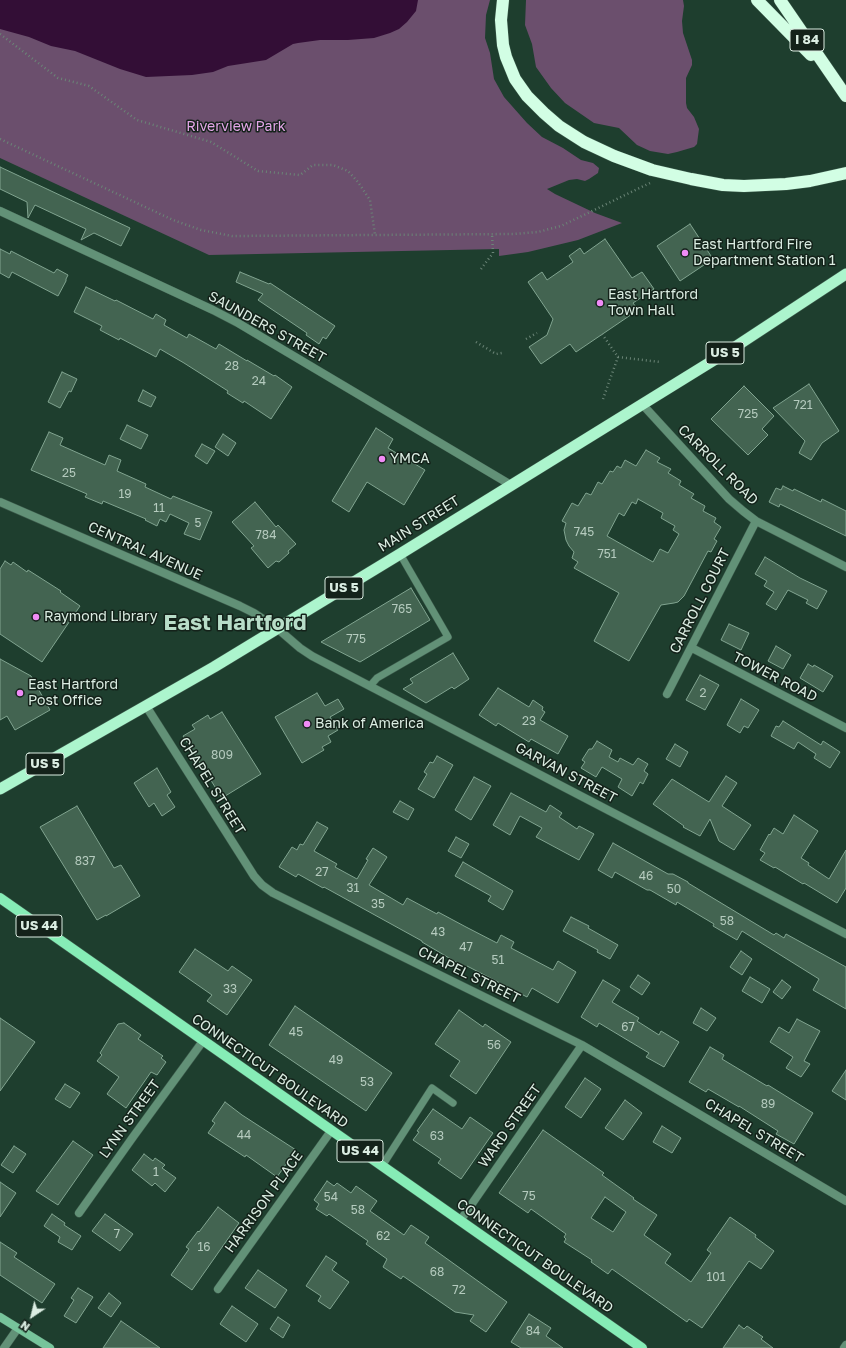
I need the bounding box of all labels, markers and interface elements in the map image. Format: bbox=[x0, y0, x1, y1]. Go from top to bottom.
road number: I 84 bbox=[790, 29, 824, 51]
park label: Riverview Park bbox=[186, 119, 286, 135]
place label: East Hartford Fire Department Station 1 bbox=[693, 237, 836, 270]
marker: East Hartford Fire Department Station 1 bbox=[680, 248, 690, 258]
place label: East Hartford Town Hall bbox=[608, 287, 698, 320]
street label: SAUNDERS STREET bbox=[205, 288, 329, 366]
marker: East Hartford Town Hall bbox=[595, 298, 605, 308]
road number: US 5 bbox=[706, 342, 744, 364]
house number: 28 bbox=[225, 359, 239, 373]
house number: 24 bbox=[252, 374, 266, 388]
house number: 721 bbox=[793, 398, 813, 412]
house number: 725 bbox=[738, 407, 758, 421]
street label: CARROLL ROAD bbox=[674, 421, 762, 509]
place label: YMCA bbox=[390, 451, 430, 467]
marker: YMCA bbox=[377, 454, 387, 464]
house number: 25 bbox=[62, 466, 76, 480]
house number: 19 bbox=[118, 487, 132, 501]
street label: MAIN STREET bbox=[375, 492, 463, 556]
house number: 11 bbox=[153, 501, 165, 515]
house number: 5 bbox=[195, 516, 201, 530]
street label: CENTRAL AVENUE bbox=[85, 518, 205, 584]
house number: 745 bbox=[574, 525, 594, 539]
house number: 784 bbox=[256, 528, 276, 542]
street label: CARROLL COURT bbox=[666, 546, 734, 656]
house number: 751 bbox=[597, 547, 617, 561]
road number: US 5 bbox=[325, 577, 363, 599]
house number: 765 bbox=[392, 602, 412, 616]
place label: Raymond Library bbox=[44, 609, 158, 625]
district label: East Hartford bbox=[163, 610, 307, 636]
marker: Raymond Library bbox=[31, 612, 41, 622]
house number: 775 bbox=[346, 632, 366, 646]
street label: TOWER ROAD bbox=[730, 649, 820, 705]
place label: East Hartford Post Office bbox=[28, 677, 118, 710]
house number: 2 bbox=[700, 686, 706, 700]
marker: East Hartford Post Office bbox=[15, 688, 25, 698]
house number: 23 bbox=[522, 714, 536, 728]
place label: Bank of America bbox=[315, 716, 424, 732]
marker: Bank of America bbox=[302, 719, 312, 729]
street label: CHAPEL STREET bbox=[175, 734, 249, 838]
street label: GARVAN STREET bbox=[512, 739, 620, 807]
house number: 809 bbox=[211, 748, 233, 762]
road number: US 5 bbox=[26, 753, 64, 775]
house number: 837 bbox=[75, 854, 95, 868]
house number: 27 bbox=[315, 865, 329, 879]
house number: 46 bbox=[639, 869, 653, 883]
house number: 31 bbox=[347, 881, 359, 895]
house number: 50 bbox=[667, 882, 681, 896]
house number: 35 bbox=[371, 897, 385, 911]
house number: 58 bbox=[720, 914, 734, 928]
road number: US 44 bbox=[16, 915, 62, 937]
house number: 43 bbox=[431, 925, 445, 939]
house number: 47 bbox=[459, 940, 473, 954]
street label: CHAPEL STREET bbox=[415, 943, 523, 1007]
house number: 51 bbox=[492, 953, 504, 967]
house number: 33 bbox=[223, 982, 237, 996]
street label: CONNECTICUT BOULEVARD bbox=[188, 1010, 352, 1132]
house number: 67 bbox=[621, 1020, 635, 1034]
house number: 45 bbox=[289, 1025, 303, 1039]
house number: 56 bbox=[487, 1038, 501, 1052]
house number: 49 bbox=[329, 1053, 343, 1067]
house number: 53 bbox=[360, 1075, 374, 1089]
street label: LYNN STREET bbox=[96, 1076, 164, 1162]
street label: WARD STREET bbox=[475, 1081, 545, 1171]
street label: CHAPEL STREET bbox=[702, 1095, 806, 1167]
house number: 89 bbox=[761, 1097, 775, 1111]
house number: 44 bbox=[237, 1128, 251, 1142]
house number: 63 bbox=[430, 1129, 444, 1143]
road number: US 44 bbox=[337, 1140, 383, 1162]
street label: HARRISON PLACE bbox=[221, 1148, 307, 1256]
house number: 1 bbox=[153, 1165, 159, 1179]
house number: 75 bbox=[522, 1189, 536, 1203]
house number: 54 bbox=[324, 1190, 338, 1204]
street label: CONNECTICUT BOULEVARD bbox=[453, 1195, 617, 1317]
house number: 58 bbox=[351, 1203, 365, 1217]
house number: 7 bbox=[114, 1227, 120, 1241]
house number: 62 bbox=[376, 1229, 390, 1243]
house number: 16 bbox=[197, 1240, 211, 1254]
house number: 68 bbox=[430, 1265, 444, 1279]
house number: 101 bbox=[706, 1270, 726, 1284]
house number: 72 bbox=[452, 1283, 466, 1297]
north arrow bbox=[12, 1296, 52, 1336]
text: N bbox=[18, 1319, 32, 1334]
house number: 84 bbox=[526, 1324, 540, 1338]

